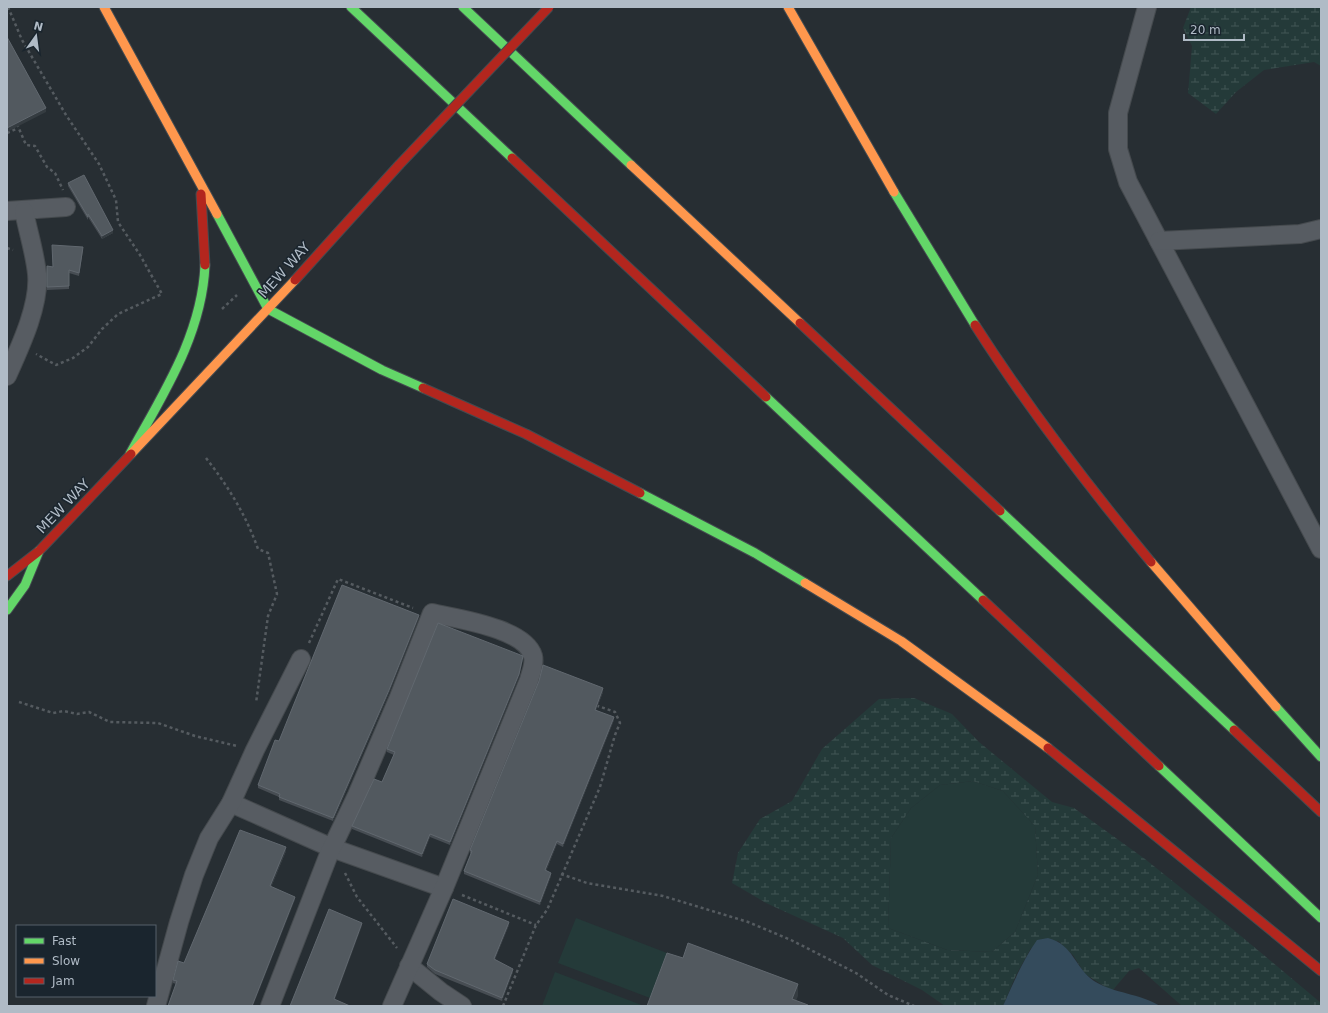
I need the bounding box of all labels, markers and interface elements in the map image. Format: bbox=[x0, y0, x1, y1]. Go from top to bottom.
north arrow bbox=[16, 16, 56, 56]
scale bar bbox=[1184, 16, 1244, 42]
text: N bbox=[32, 19, 44, 34]
text: 20 m bbox=[1190, 23, 1221, 37]
street label: MEW WAY bbox=[255, 239, 313, 301]
street label: MEW WAY bbox=[33, 475, 93, 536]
legend bbox=[16, 925, 156, 997]
text: Fast bbox=[52, 934, 76, 948]
text: Slow bbox=[52, 954, 80, 968]
text: Jam bbox=[51, 974, 75, 988]

